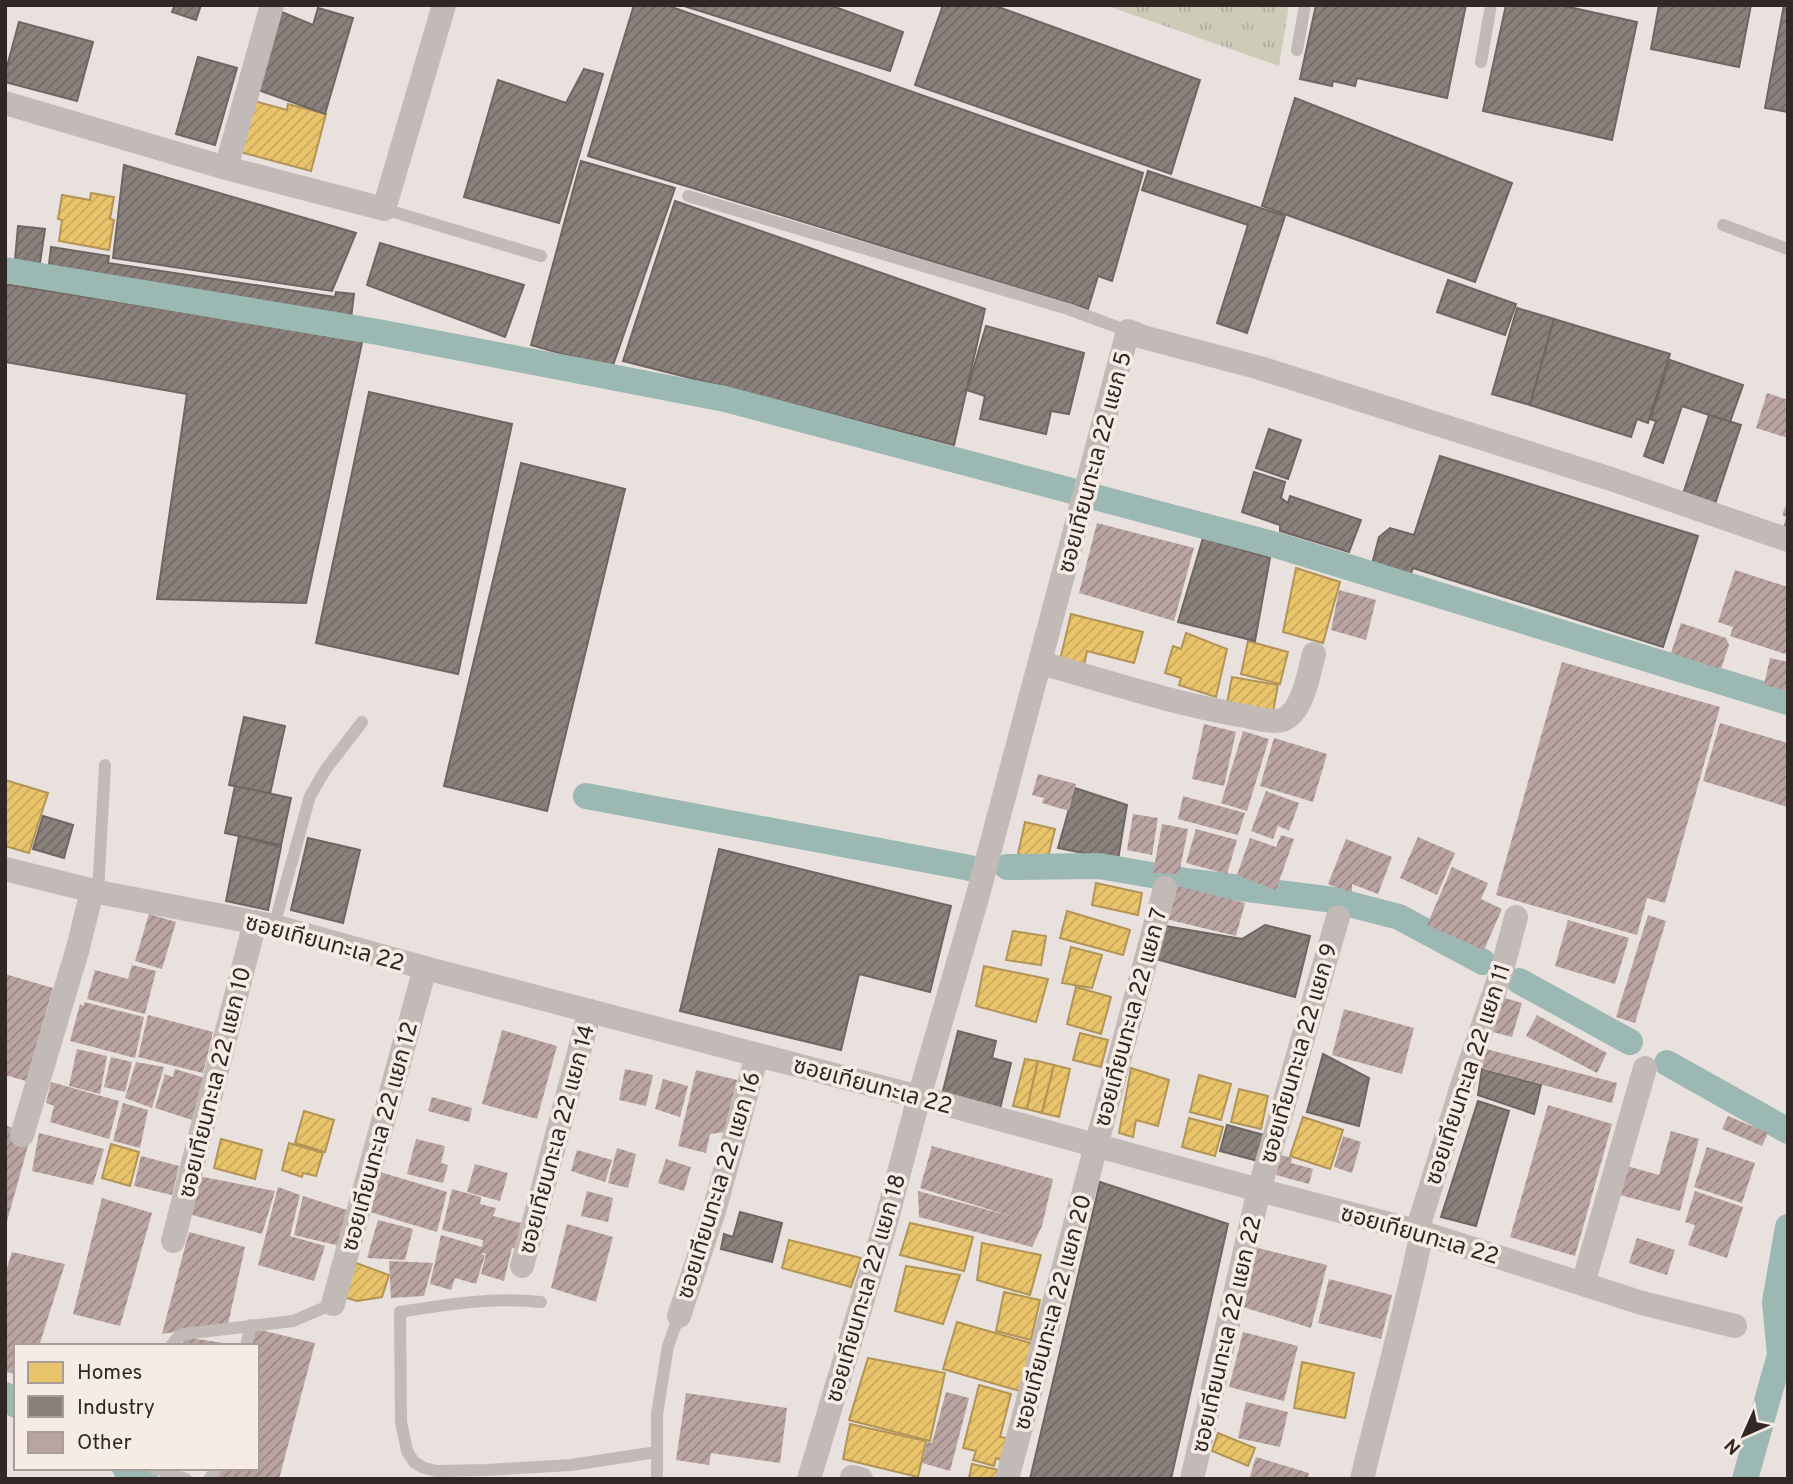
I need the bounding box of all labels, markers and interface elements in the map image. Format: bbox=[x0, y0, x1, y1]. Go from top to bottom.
street label: ซอยเทียนทะเล 22 แยก 5 bbox=[1053, 349, 1140, 577]
street label: ซอยเทียนทะเล 22 แยก 7 bbox=[1089, 905, 1176, 1130]
street label: ซอยเทียนทะเล 22 bbox=[242, 909, 407, 980]
street label: ซอยเทียนทะเล 22 แยก 9 bbox=[1255, 940, 1346, 1167]
street label: ซอยเทียนทะเล 22 แยก 11 bbox=[1420, 960, 1519, 1189]
street label: ซอยเทียนทะเล 22 แยก 10 bbox=[174, 964, 259, 1201]
street label: ซอยเทียนทะเล 22 แยก 12 bbox=[337, 1019, 426, 1255]
street label: ซอยเทียนทะเล 22 แยก 14 bbox=[514, 1022, 603, 1258]
street label: ซอยเทียนทะเล 22 bbox=[790, 1052, 955, 1123]
street label: ซอยเทียนทะเล 22 แยก 16 bbox=[672, 1069, 769, 1303]
street label: ซอยเทียนทะเล 22 แยก 18 bbox=[821, 1171, 914, 1406]
street label: ซอยเทียนทะเล 22 แยก 20 bbox=[1009, 1192, 1100, 1434]
street label: ซอยเทียนทะเล 22 bbox=[1337, 1200, 1502, 1273]
street label: ซอยเทียนทะเล 22 แยก 22 bbox=[1187, 1213, 1270, 1456]
legend bbox=[14, 1344, 259, 1470]
text: Homes bbox=[77, 1360, 142, 1387]
text: Industry bbox=[77, 1395, 155, 1422]
north arrow bbox=[1709, 1400, 1779, 1470]
text: Other bbox=[77, 1430, 132, 1457]
text: N bbox=[1720, 1432, 1747, 1459]

